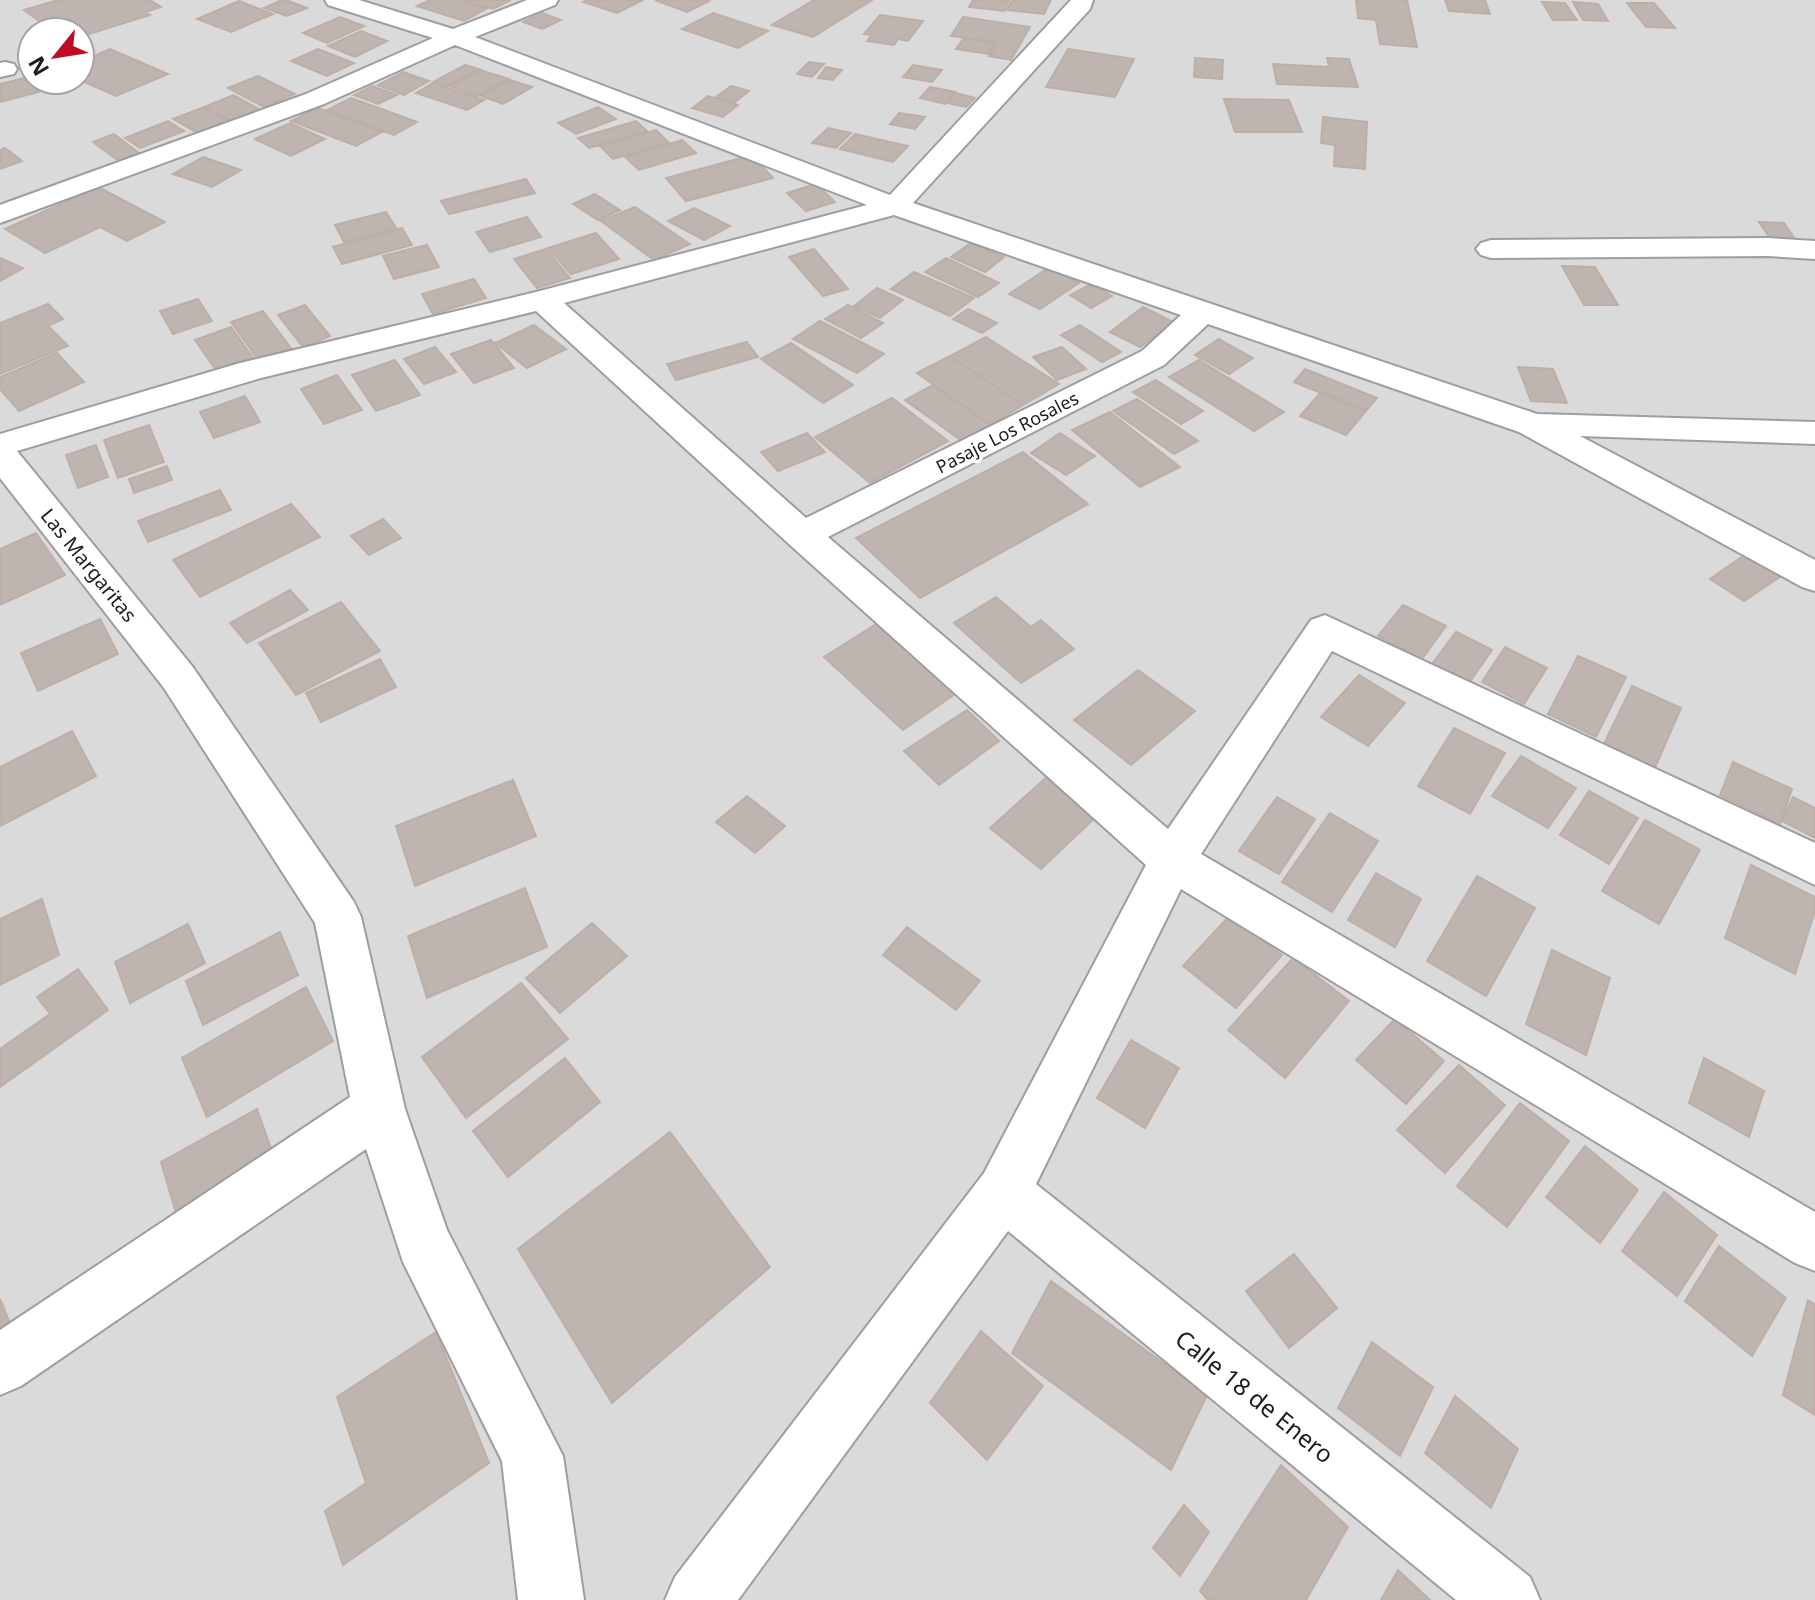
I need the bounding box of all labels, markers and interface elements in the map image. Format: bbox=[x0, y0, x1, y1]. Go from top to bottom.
north arrow bbox=[16, 16, 96, 96]
text: N bbox=[20, 51, 55, 82]
street label: Pasaje Los Rosales bbox=[932, 386, 1082, 478]
street label: Las Margaritas bbox=[35, 503, 143, 627]
street label: Calle 18 de Enero bbox=[1169, 1322, 1341, 1470]

